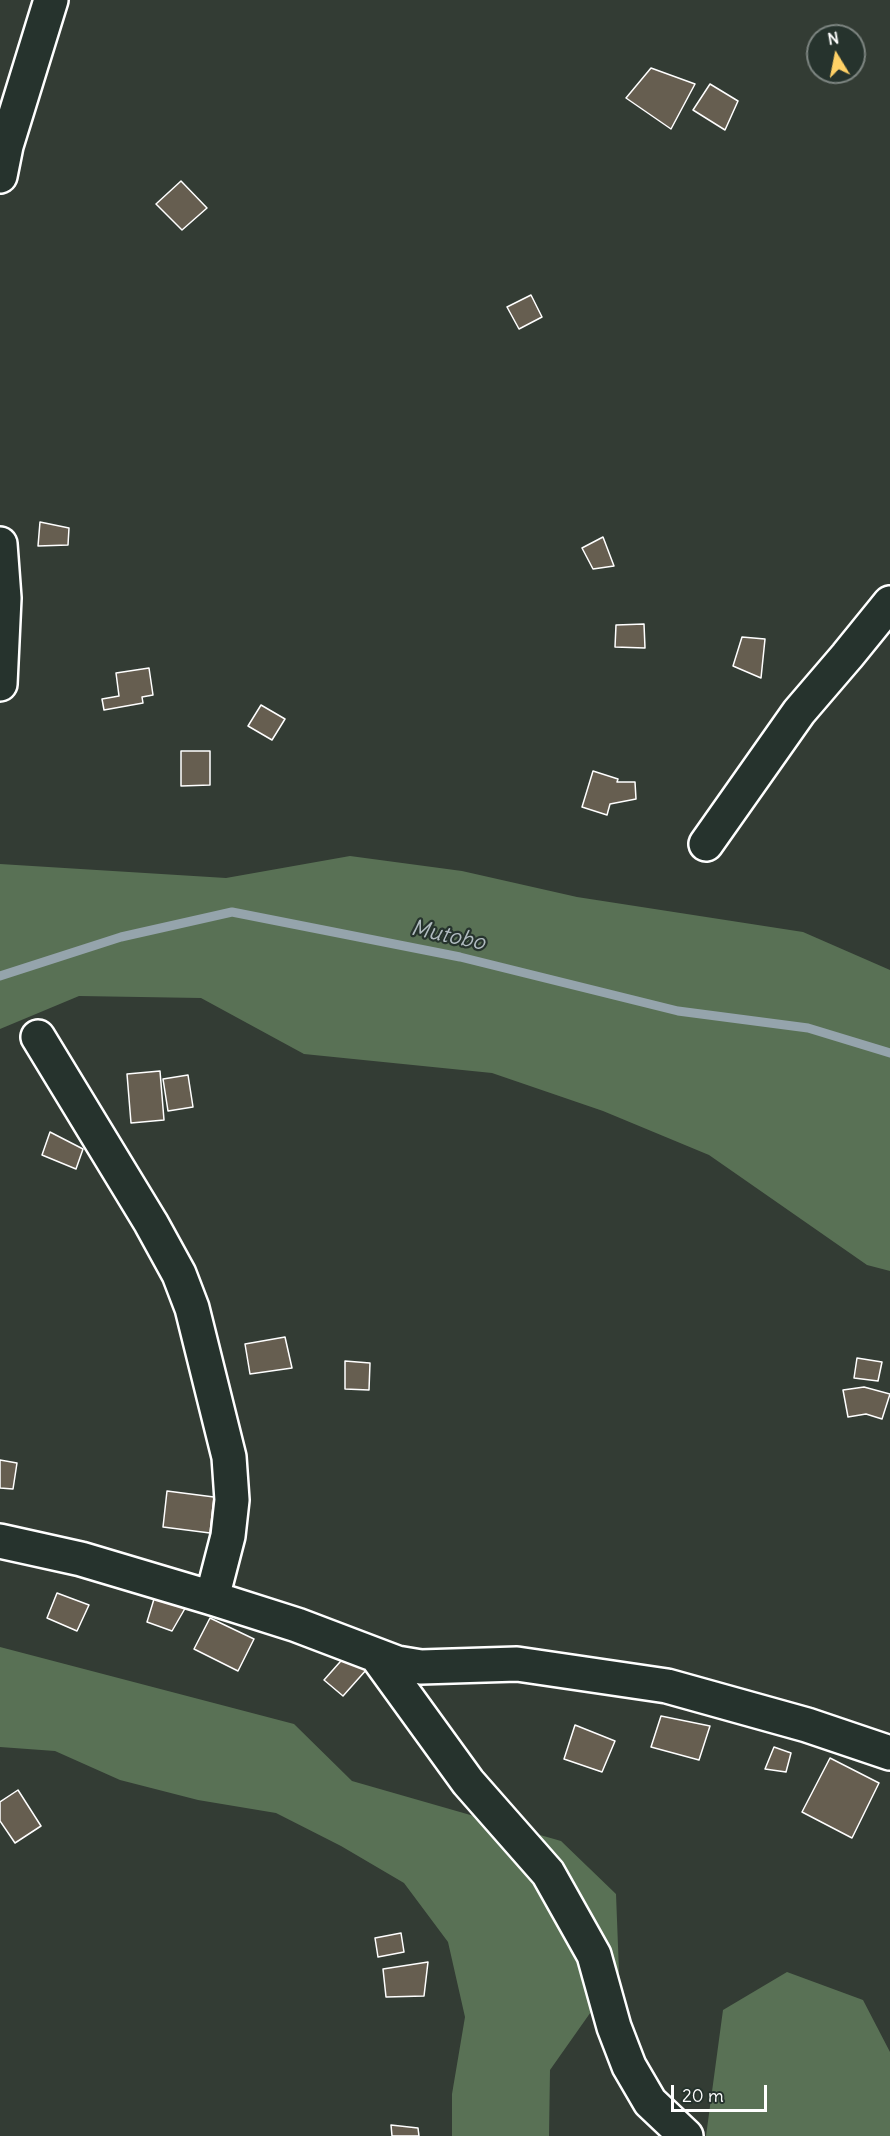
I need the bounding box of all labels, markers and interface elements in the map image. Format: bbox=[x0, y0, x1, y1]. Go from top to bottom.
north arrow bbox=[806, 24, 866, 84]
text: N bbox=[826, 27, 840, 49]
water label: Mutobo bbox=[409, 915, 487, 957]
scale bar bbox=[674, 2073, 770, 2111]
text: 20 m bbox=[682, 2084, 724, 2107]

